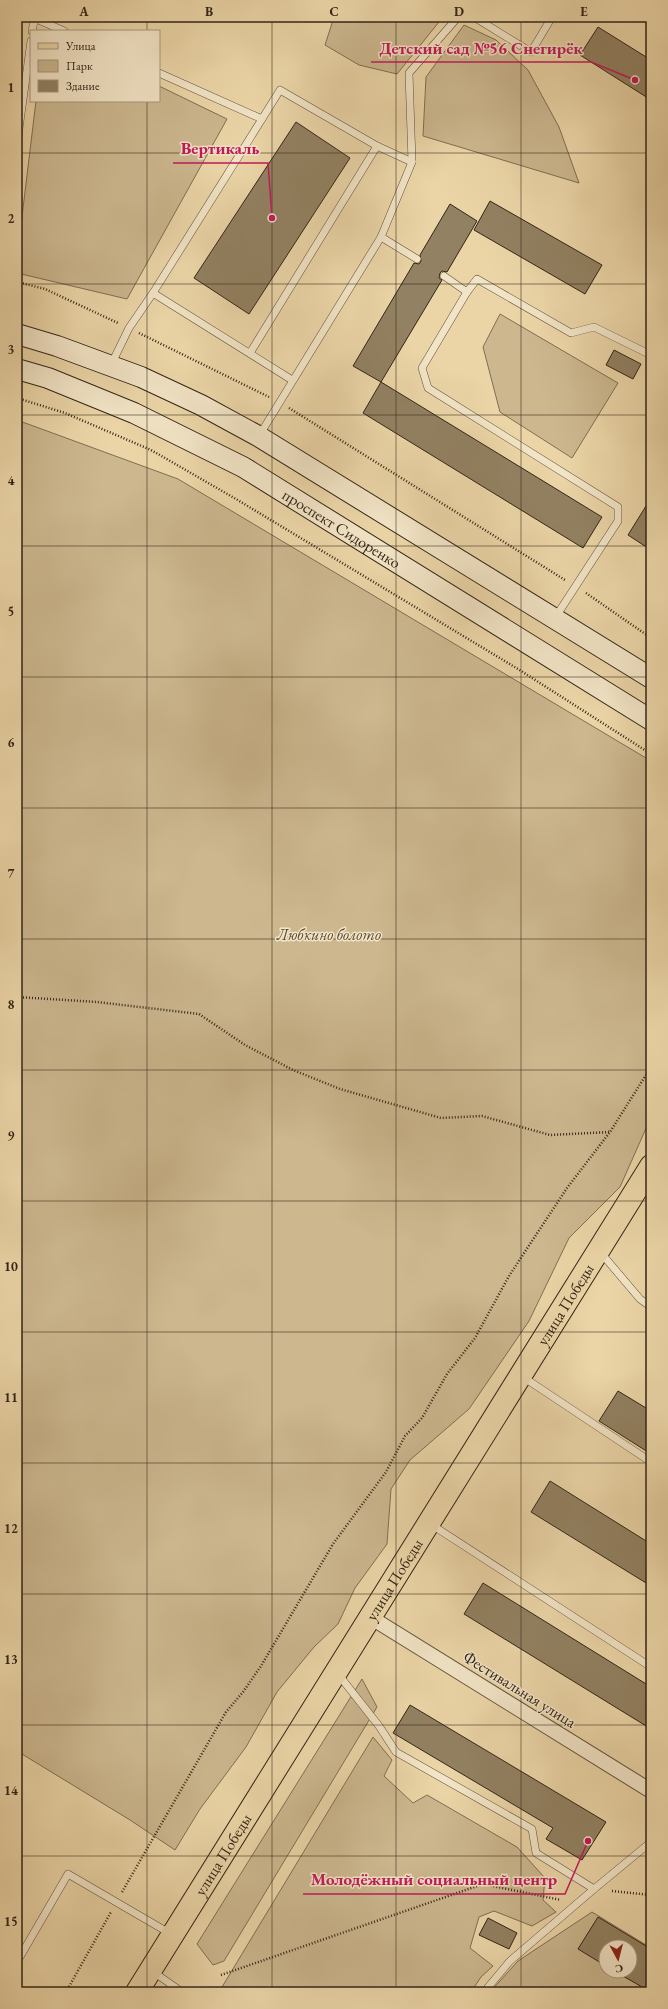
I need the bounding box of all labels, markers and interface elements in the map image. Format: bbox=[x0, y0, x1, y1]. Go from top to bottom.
text: A bbox=[78, 3, 89, 20]
text: B bbox=[205, 3, 213, 20]
text: C bbox=[329, 3, 339, 20]
text: D bbox=[454, 3, 464, 20]
text: E bbox=[580, 3, 588, 20]
legend bbox=[30, 30, 160, 102]
callout: Детский сад №56 Снегирёк bbox=[371, 33, 591, 62]
text: Детский сад №56 Снегирёк bbox=[379, 37, 583, 59]
text: Улица bbox=[65, 38, 96, 54]
text: Парк bbox=[66, 58, 93, 74]
text: Здание bbox=[66, 78, 100, 94]
text: 1 bbox=[8, 79, 15, 96]
callout: Вертикаль bbox=[173, 134, 268, 163]
text: Вертикаль bbox=[181, 137, 259, 159]
text: 2 bbox=[8, 210, 15, 227]
text: 3 bbox=[8, 341, 15, 358]
text: 4 bbox=[8, 472, 15, 489]
street label: проспект Сидоренко bbox=[278, 484, 405, 573]
text: 5 bbox=[8, 603, 14, 620]
text: 6 bbox=[8, 734, 15, 751]
text: 7 bbox=[8, 865, 15, 882]
park label: Любкино болото bbox=[276, 924, 381, 945]
text: 8 bbox=[8, 996, 15, 1013]
text: 9 bbox=[8, 1127, 15, 1144]
text: 10 bbox=[4, 1258, 18, 1275]
street label: улица Победы bbox=[532, 1259, 599, 1349]
text: 11 bbox=[4, 1389, 18, 1406]
text: 12 bbox=[4, 1520, 18, 1537]
street label: улица Победы bbox=[361, 1535, 428, 1625]
street label: Фестивальная улица bbox=[459, 1646, 581, 1733]
text: 13 bbox=[4, 1651, 18, 1668]
text: 14 bbox=[4, 1782, 18, 1799]
street label: улица Победы bbox=[190, 1810, 257, 1900]
callout: Молодёжный социальный центр bbox=[303, 1865, 565, 1894]
text: Молодёжный социальный центр bbox=[311, 1868, 557, 1890]
text: 15 bbox=[4, 1913, 18, 1930]
north arrow bbox=[598, 1939, 638, 1979]
text: С bbox=[614, 1962, 624, 1976]

